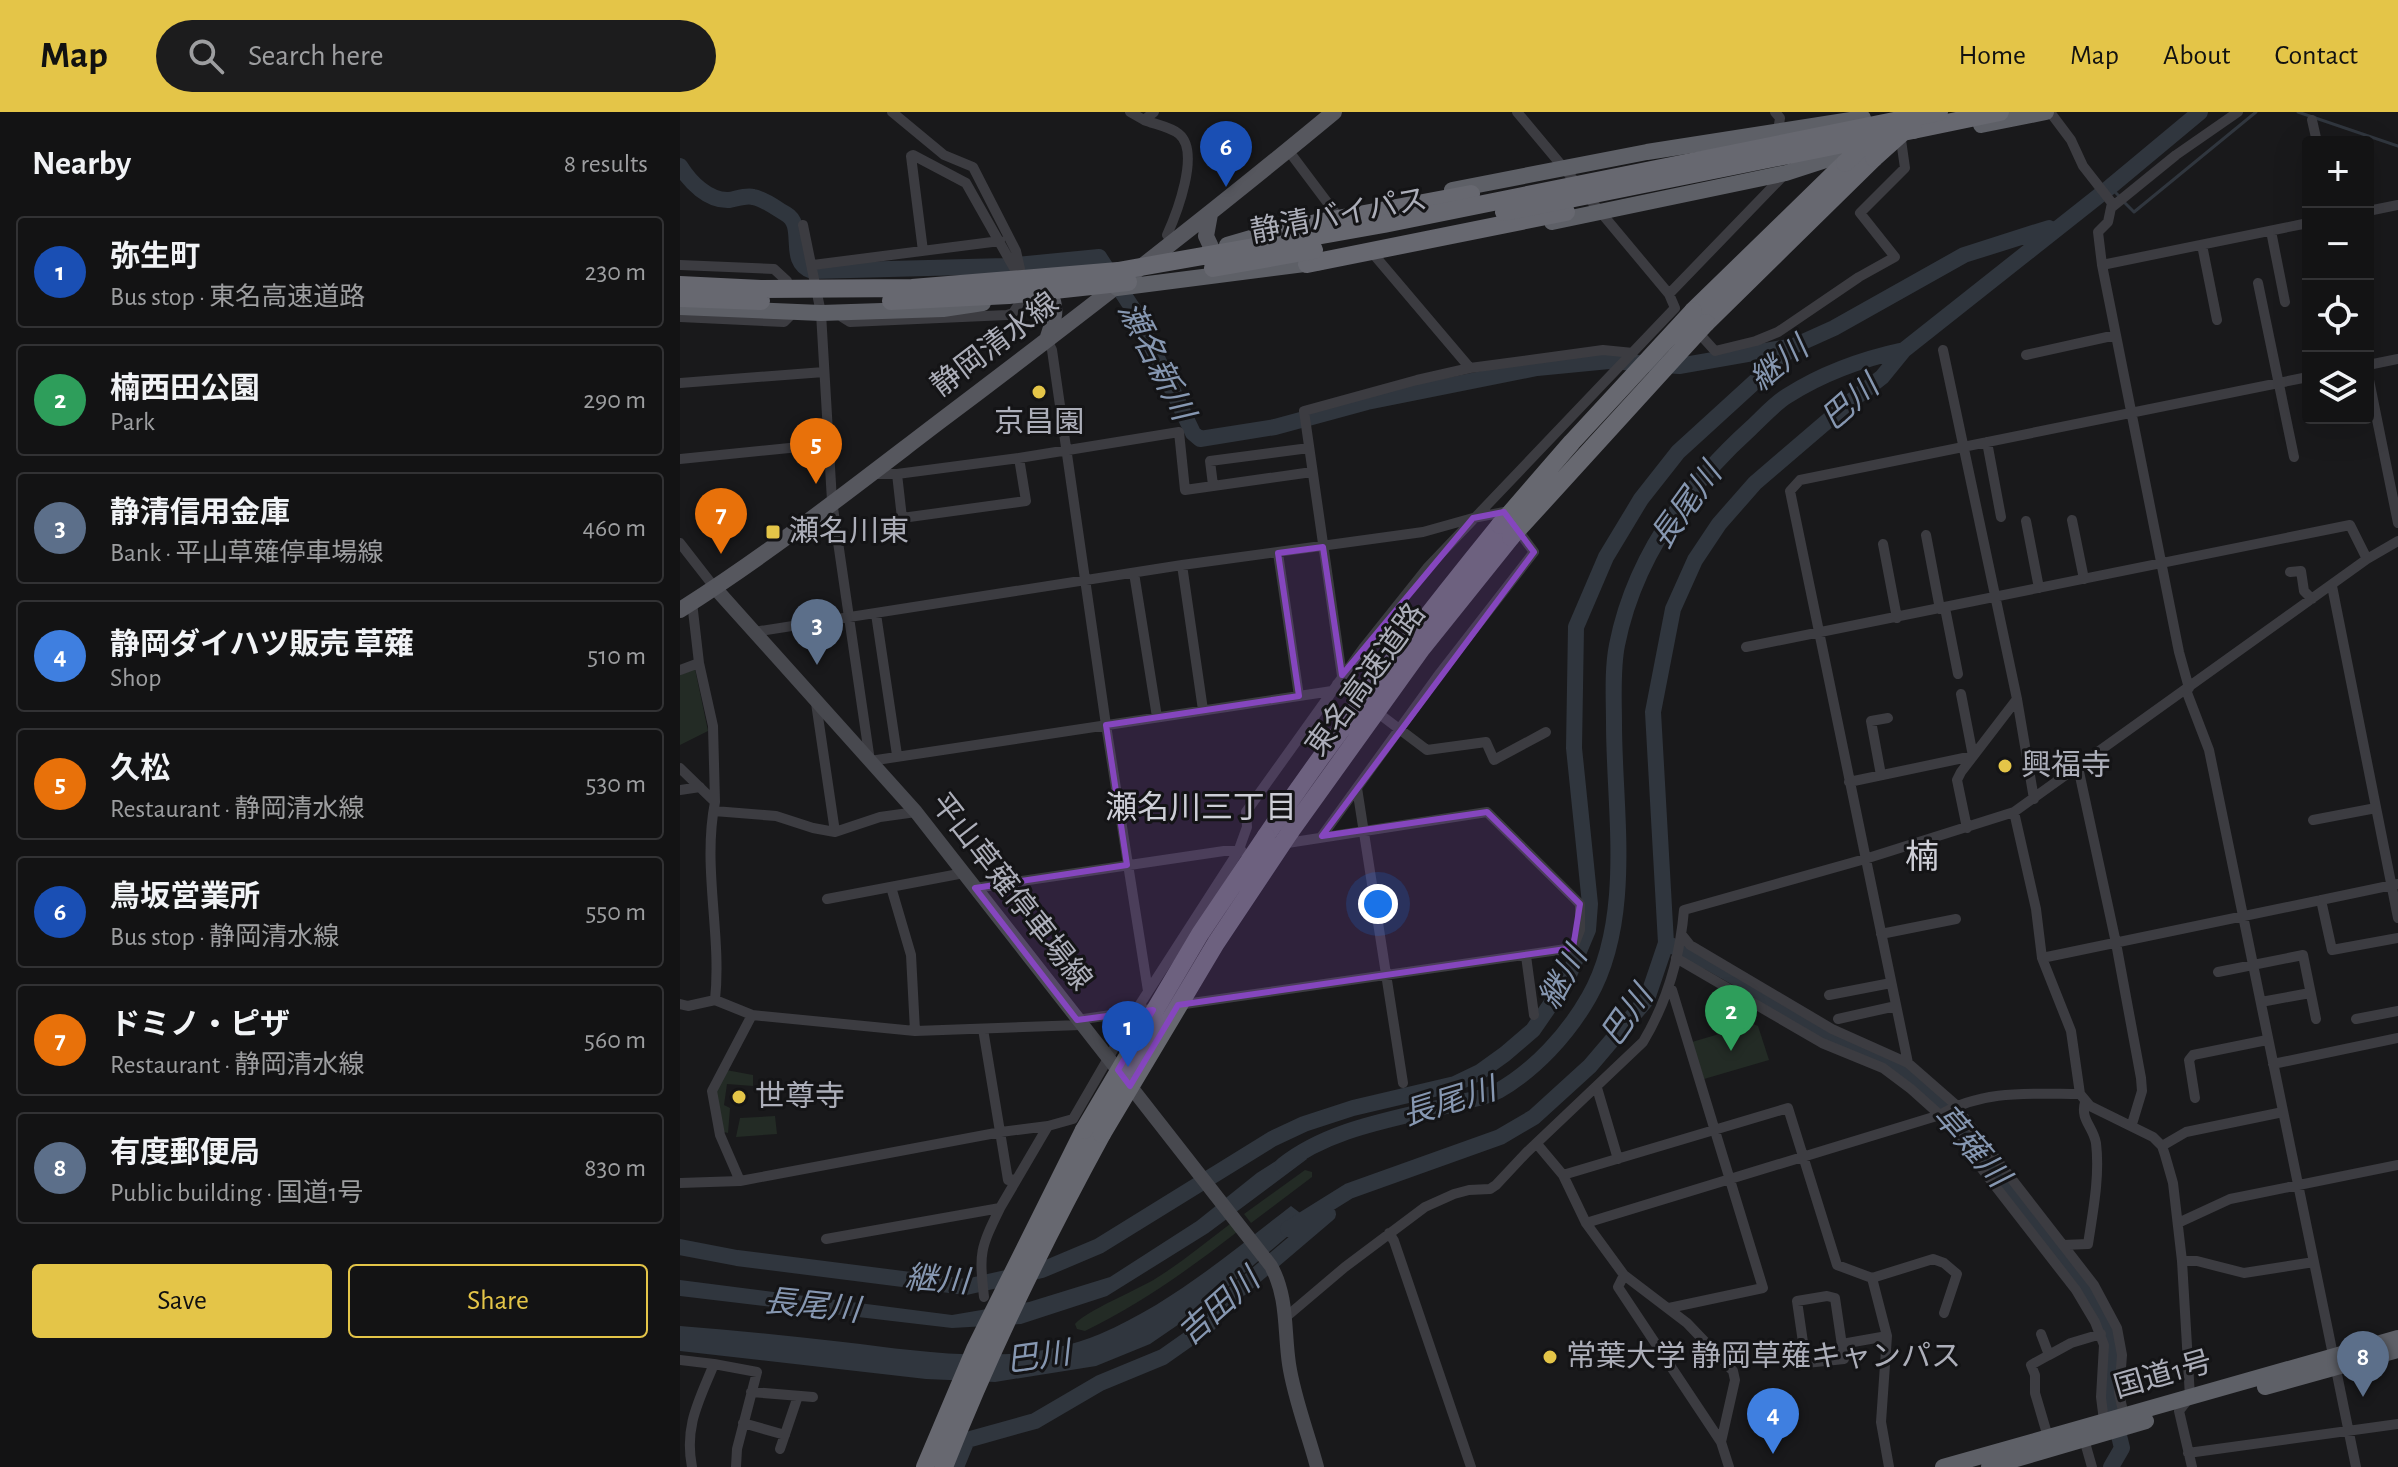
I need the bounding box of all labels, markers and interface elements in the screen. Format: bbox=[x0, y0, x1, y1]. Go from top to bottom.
search box bbox=[156, 20, 716, 92]
icon: search bbox=[184, 34, 228, 78]
text: Map bbox=[40, 37, 108, 75]
text: Search here bbox=[248, 41, 384, 71]
text: Home bbox=[1959, 42, 2026, 70]
text: Map bbox=[2070, 42, 2119, 70]
text: About bbox=[2163, 42, 2231, 70]
text: Contact bbox=[2275, 42, 2358, 70]
pin: 6 bbox=[1200, 121, 1252, 187]
map controls bbox=[2302, 136, 2374, 424]
button: + bbox=[2302, 136, 2374, 208]
text: Nearby bbox=[32, 147, 131, 181]
text: 8 results bbox=[564, 151, 648, 177]
street label: 静清バイパス bbox=[1248, 182, 1430, 248]
button: − bbox=[2302, 208, 2374, 280]
text: 弥生町 bbox=[110, 242, 200, 272]
text: 1 bbox=[55, 259, 65, 285]
text: 230 m bbox=[585, 259, 646, 285]
button: locate bbox=[2302, 280, 2374, 352]
text: Bus stop · 東名高速道路 bbox=[110, 284, 365, 310]
street label: 静岡清水線 bbox=[925, 286, 1064, 402]
water label: 瀬名新川 bbox=[1113, 296, 1202, 428]
water label: 継川 bbox=[1743, 329, 1816, 397]
button: layers bbox=[2302, 352, 2374, 424]
water label: 巴川 bbox=[1815, 368, 1887, 436]
text: 楠西田公園 bbox=[110, 374, 260, 404]
marker: 京昌園 bbox=[1030, 383, 1048, 401]
text: 2 bbox=[54, 387, 66, 413]
text: 290 m bbox=[583, 387, 646, 413]
place label: 京昌園 bbox=[994, 406, 1084, 438]
text: Park bbox=[110, 409, 155, 435]
pin: 5 bbox=[790, 418, 842, 484]
water label: 長尾川 bbox=[1645, 455, 1729, 554]
pin: 7 bbox=[695, 488, 747, 554]
text: 静清信用金庫 bbox=[110, 498, 290, 528]
text: 3 bbox=[54, 515, 66, 541]
text: 460 m bbox=[582, 515, 646, 541]
place label: 瀬名川東 bbox=[789, 515, 909, 547]
marker: 瀬名川東 bbox=[764, 523, 782, 541]
text: Bank · 平山草薙停車場線 bbox=[110, 540, 384, 566]
street label: 東名高速道路 bbox=[1299, 597, 1431, 762]
pin: 3 bbox=[791, 599, 843, 665]
text: 静岡ダイハツ販売 草薙 bbox=[110, 630, 414, 660]
text: 4 bbox=[53, 643, 67, 669]
text: 510 m bbox=[587, 643, 646, 669]
text: Shop bbox=[110, 665, 162, 691]
place label: 興福寺 bbox=[2021, 749, 2111, 781]
text: 久松 bbox=[110, 754, 170, 784]
marker: 興福寺 bbox=[1996, 757, 2014, 775]
text: 5 bbox=[54, 771, 66, 797]
text: 530 m bbox=[586, 771, 646, 797]
street label: 平山草薙停車場線 bbox=[925, 787, 1098, 996]
district label: 瀬名川三丁目 bbox=[1105, 790, 1297, 824]
text: Restaurant · 静岡清水線 bbox=[110, 796, 365, 822]
district label: 楠 bbox=[1905, 839, 1939, 875]
text: 鳥坂営業所 bbox=[110, 882, 260, 912]
your location bbox=[1358, 884, 1398, 924]
text: 6 bbox=[54, 899, 66, 925]
text: 550 m bbox=[585, 899, 646, 925]
text: Bus stop · 静岡清水線 bbox=[110, 924, 339, 950]
water label: 継川 bbox=[1533, 939, 1594, 1014]
water label: 巴川 bbox=[1596, 978, 1660, 1051]
pin: 2 bbox=[1705, 985, 1757, 1051]
pin: 1 bbox=[1102, 1001, 1154, 1067]
text: ドミノ・ピザ bbox=[110, 1010, 290, 1040]
text: 7 bbox=[54, 1027, 66, 1053]
text: 560 m bbox=[584, 1027, 646, 1053]
text: Restaurant · 静岡清水線 bbox=[110, 1052, 365, 1078]
water label: 長尾川 bbox=[1398, 1072, 1502, 1131]
place label: 世尊寺 bbox=[755, 1080, 845, 1112]
marker: 世尊寺 bbox=[730, 1088, 748, 1106]
water label: 草薙川 bbox=[1927, 1099, 2017, 1195]
text: 有度郵便局 bbox=[110, 1138, 260, 1168]
text: 8 bbox=[54, 1155, 66, 1181]
text: 830 m bbox=[584, 1155, 646, 1181]
text: Public building · 国道1号 bbox=[110, 1180, 363, 1206]
water label: 吉田川 bbox=[1172, 1260, 1268, 1351]
water label: 継川 bbox=[904, 1261, 973, 1298]
button: Save bbox=[32, 1264, 332, 1338]
button: Share bbox=[348, 1264, 648, 1338]
water label: 長尾川 bbox=[763, 1285, 864, 1327]
pin: 8 bbox=[2337, 1331, 2389, 1397]
water label: 巴川 bbox=[1004, 1336, 1075, 1377]
place label: 常葉大学 静岡草薙キャンパス bbox=[1566, 1340, 1961, 1372]
street label: 国道1号 bbox=[2110, 1346, 2215, 1403]
marker: 常葉大学 静岡草薙キャンパス bbox=[1541, 1348, 1559, 1366]
pin: 4 bbox=[1747, 1388, 1799, 1454]

